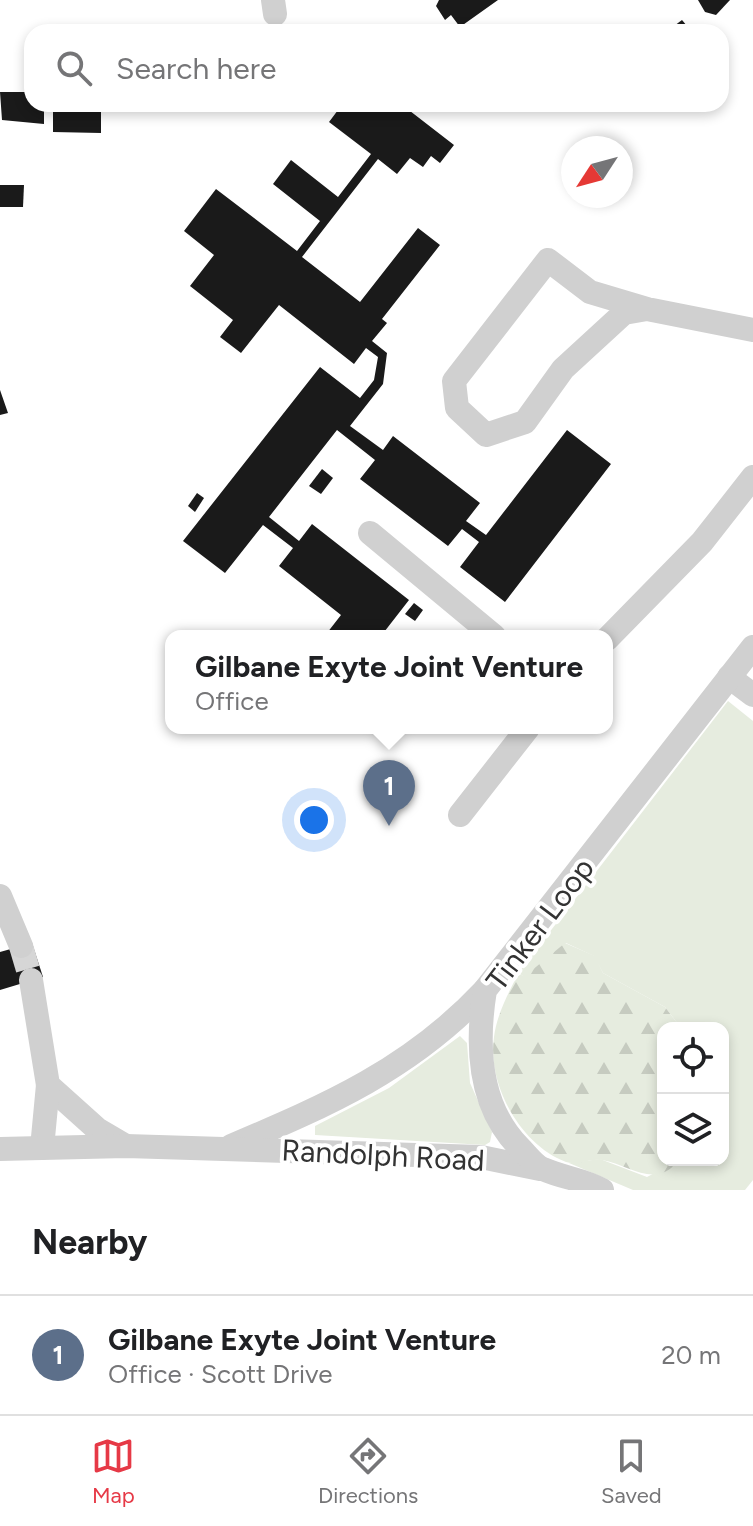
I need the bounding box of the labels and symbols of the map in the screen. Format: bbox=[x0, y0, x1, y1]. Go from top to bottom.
north arrow bbox=[561, 136, 633, 208]
pin: 1 bbox=[363, 760, 415, 826]
your location bbox=[294, 800, 334, 840]
street label: Tinker Loop bbox=[478, 850, 602, 998]
street label: Randolph Road bbox=[280, 1131, 486, 1179]

